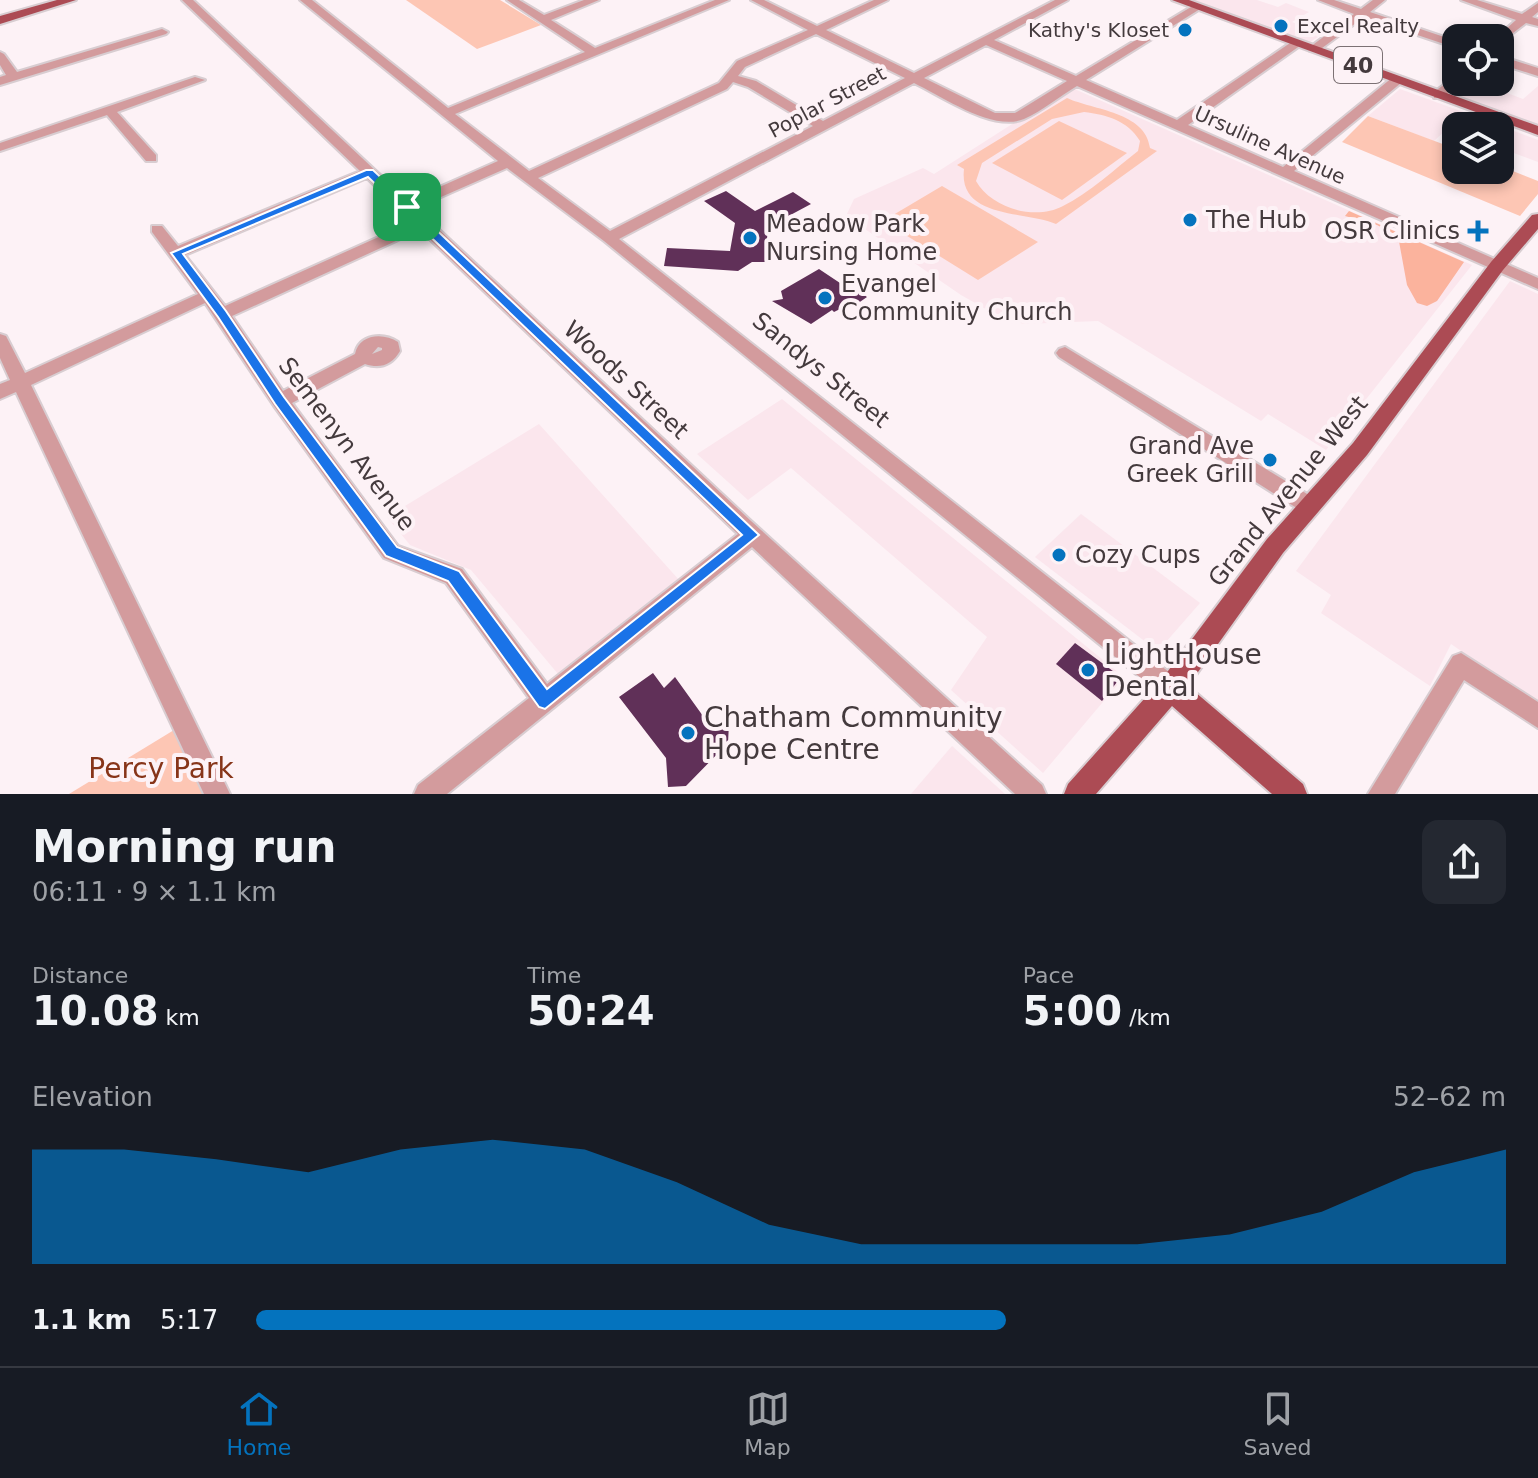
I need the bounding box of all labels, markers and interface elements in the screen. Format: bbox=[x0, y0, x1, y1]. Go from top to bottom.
place label: Excel Realty bbox=[1297, 14, 1419, 38]
marker: Excel Realty bbox=[1272, 17, 1290, 35]
place label: Kathy's Kloset bbox=[1028, 18, 1169, 42]
marker: Kathy's Kloset bbox=[1176, 21, 1194, 39]
map controls bbox=[1442, 24, 1514, 184]
button: locate bbox=[1442, 24, 1514, 96]
road number: 40 bbox=[1334, 47, 1382, 83]
street label: Poplar Street bbox=[764, 61, 890, 143]
street label: Ursuline Avenue bbox=[1191, 101, 1349, 189]
button: layers bbox=[1442, 112, 1514, 184]
pin bbox=[373, 173, 441, 241]
icon: arrive bbox=[385, 185, 429, 229]
place label: The Hub bbox=[1205, 206, 1307, 234]
place label: Meadow Park Nursing Home bbox=[766, 210, 937, 266]
marker: The Hub bbox=[1181, 211, 1199, 229]
place label: OSR Clinics bbox=[1324, 217, 1460, 245]
marker: OSR Clinics bbox=[1467, 220, 1489, 242]
marker: Meadow Park Nursing Home bbox=[741, 229, 759, 247]
place label: Evangel Community Church bbox=[841, 270, 1072, 326]
marker: Evangel Community Church bbox=[816, 289, 834, 307]
street label: Sandys Street bbox=[747, 306, 895, 434]
street label: Woods Street bbox=[558, 315, 694, 445]
street label: Semenyn Avenue bbox=[273, 352, 421, 536]
street label: Grand Avenue West bbox=[1203, 390, 1373, 592]
place label: Grand Ave Greek Grill bbox=[1127, 432, 1254, 488]
marker: Grand Ave Greek Grill bbox=[1261, 451, 1279, 469]
place label: Cozy Cups bbox=[1075, 541, 1201, 569]
marker: Cozy Cups bbox=[1050, 546, 1068, 564]
place label: LightHouse Dental bbox=[1104, 638, 1262, 703]
marker: LightHouse Dental bbox=[1079, 661, 1097, 679]
place label: Chatham Community Hope Centre bbox=[704, 701, 1003, 766]
marker: Chatham Community Hope Centre bbox=[679, 724, 697, 742]
park label: Percy Park bbox=[88, 752, 234, 785]
button: share bbox=[1422, 820, 1506, 904]
text: Morning run bbox=[32, 821, 337, 872]
text: 06:11 · 9 × 1.1 km bbox=[32, 877, 277, 907]
text: Distance bbox=[32, 963, 128, 988]
text: Time bbox=[527, 963, 581, 988]
text: Pace bbox=[1023, 963, 1074, 988]
text: 10.08 bbox=[32, 988, 159, 1034]
text: 50:24 bbox=[527, 988, 655, 1034]
text: 5:00 bbox=[1023, 988, 1122, 1034]
text: km bbox=[159, 1005, 200, 1030]
text: /km bbox=[1122, 1005, 1171, 1030]
text: Elevation bbox=[32, 1082, 153, 1112]
text: 52–62 m bbox=[1393, 1082, 1506, 1112]
text: 1.1 km bbox=[32, 1305, 132, 1335]
text: 5:17 bbox=[160, 1305, 218, 1335]
tab: Home bbox=[226, 1387, 291, 1460]
tab: Map bbox=[744, 1387, 791, 1460]
tab: Saved bbox=[1244, 1387, 1312, 1460]

